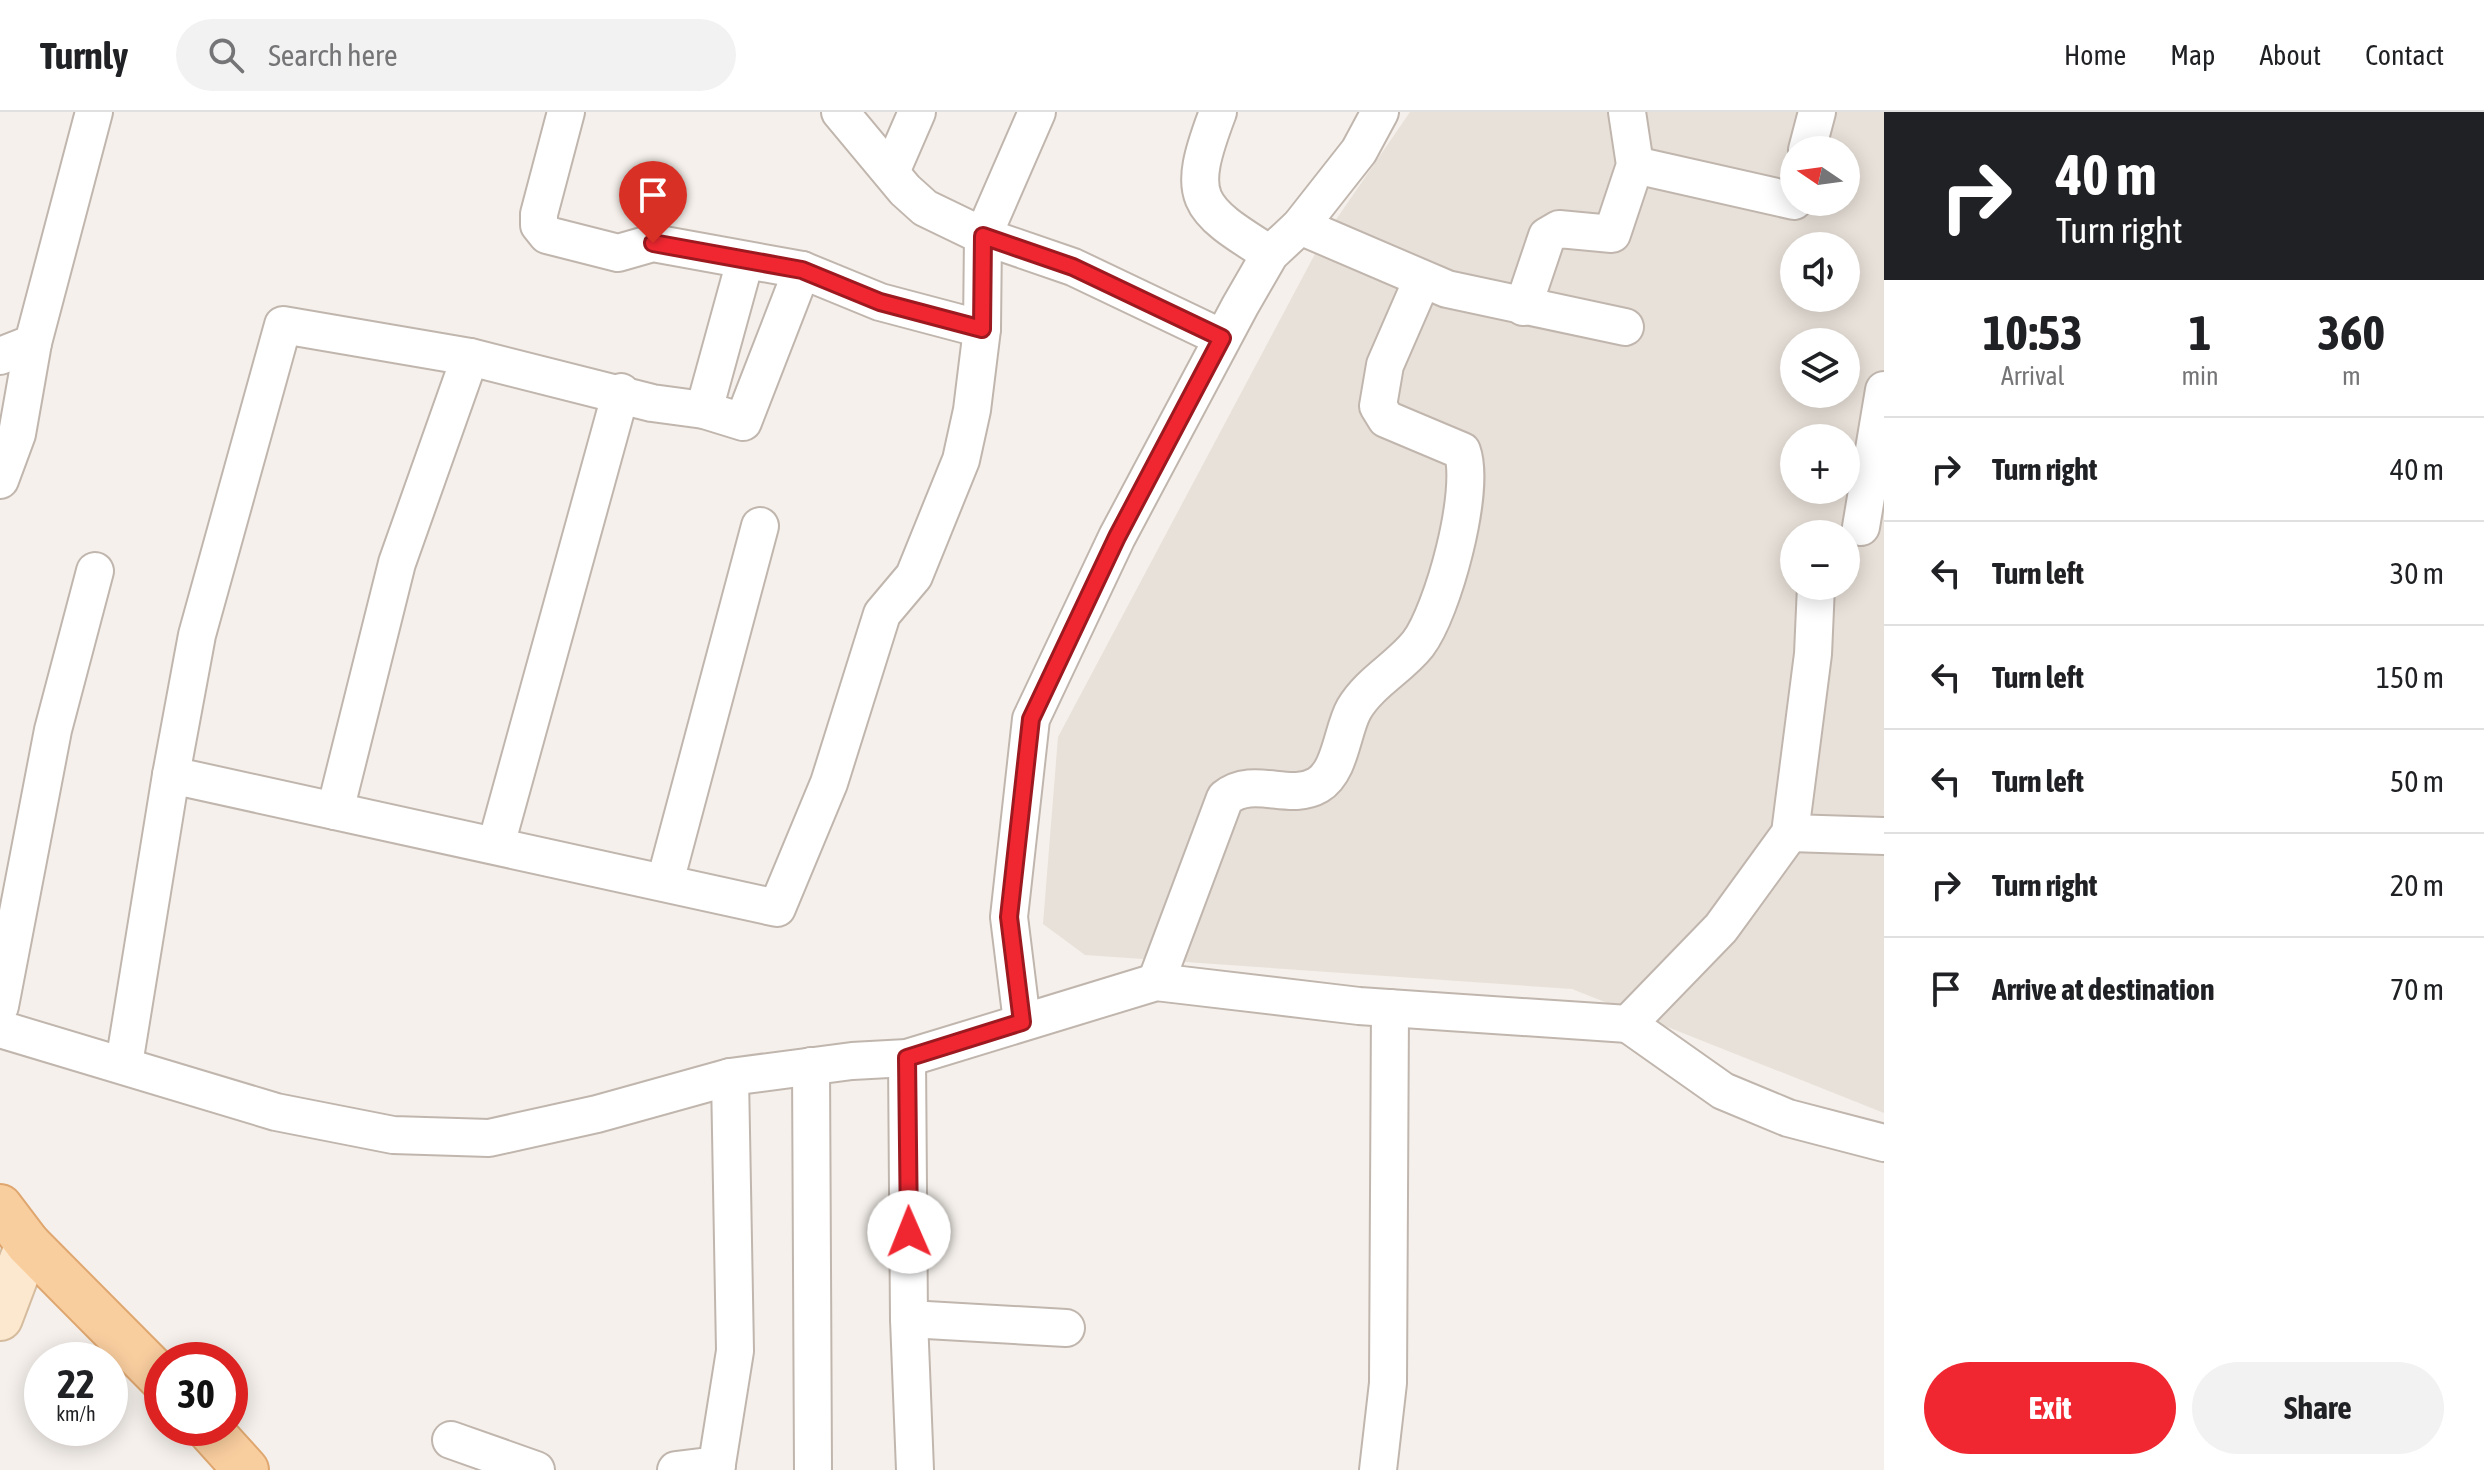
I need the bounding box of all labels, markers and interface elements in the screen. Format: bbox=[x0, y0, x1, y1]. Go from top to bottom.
search box bbox=[176, 19, 736, 91]
icon: search bbox=[204, 33, 248, 77]
text: Turnly bbox=[40, 34, 128, 77]
text: Search here bbox=[268, 38, 398, 72]
text: Home bbox=[2064, 39, 2126, 71]
text: Map bbox=[2170, 39, 2215, 71]
text: About bbox=[2259, 39, 2321, 71]
text: Contact bbox=[2365, 39, 2444, 71]
north arrow bbox=[1780, 136, 1860, 216]
map controls bbox=[1780, 136, 1860, 600]
text: 40 m bbox=[2056, 143, 2157, 207]
icon: right bbox=[1924, 144, 2028, 248]
pin bbox=[619, 161, 687, 243]
icon: arrive bbox=[631, 173, 675, 217]
text: Turn right bbox=[2056, 209, 2183, 251]
button: sound bbox=[1780, 232, 1860, 312]
text: 10:53 bbox=[1983, 305, 2083, 360]
text: 1 bbox=[2189, 305, 2211, 360]
text: 360 bbox=[2318, 305, 2385, 360]
button: layers bbox=[1780, 328, 1860, 408]
text: Arrival bbox=[2001, 361, 2064, 391]
text: min bbox=[2181, 361, 2219, 391]
text: m bbox=[2342, 361, 2361, 391]
button: + bbox=[1780, 424, 1860, 504]
icon: right bbox=[1924, 447, 1968, 491]
text: Turn right bbox=[1992, 452, 2098, 486]
text: 40 m bbox=[2390, 452, 2444, 486]
button: − bbox=[1780, 520, 1860, 600]
icon: left bbox=[1924, 551, 1968, 595]
text: Turn left bbox=[1992, 556, 2084, 590]
text: 30 m bbox=[2390, 556, 2444, 590]
icon: left bbox=[1924, 655, 1968, 699]
text: Turn left bbox=[1992, 660, 2084, 694]
text: 150 m bbox=[2376, 660, 2444, 694]
icon: left bbox=[1924, 759, 1968, 803]
text: Turn left bbox=[1992, 764, 2084, 798]
text: 50 m bbox=[2390, 764, 2444, 798]
icon: right bbox=[1924, 863, 1968, 907]
text: Turn right bbox=[1992, 868, 2098, 902]
text: 20 m bbox=[2390, 868, 2444, 902]
icon: arrive bbox=[1924, 967, 1968, 1011]
text: Arrive at destination bbox=[1992, 972, 2214, 1006]
text: 70 m bbox=[2390, 972, 2444, 1006]
position arrow bbox=[867, 1190, 951, 1274]
speed limit sign: 30 bbox=[144, 1342, 248, 1446]
text: 22 bbox=[57, 1361, 95, 1406]
button: Exit bbox=[1924, 1362, 2176, 1454]
button: Share bbox=[2192, 1362, 2444, 1454]
text: km/h bbox=[56, 1402, 96, 1425]

